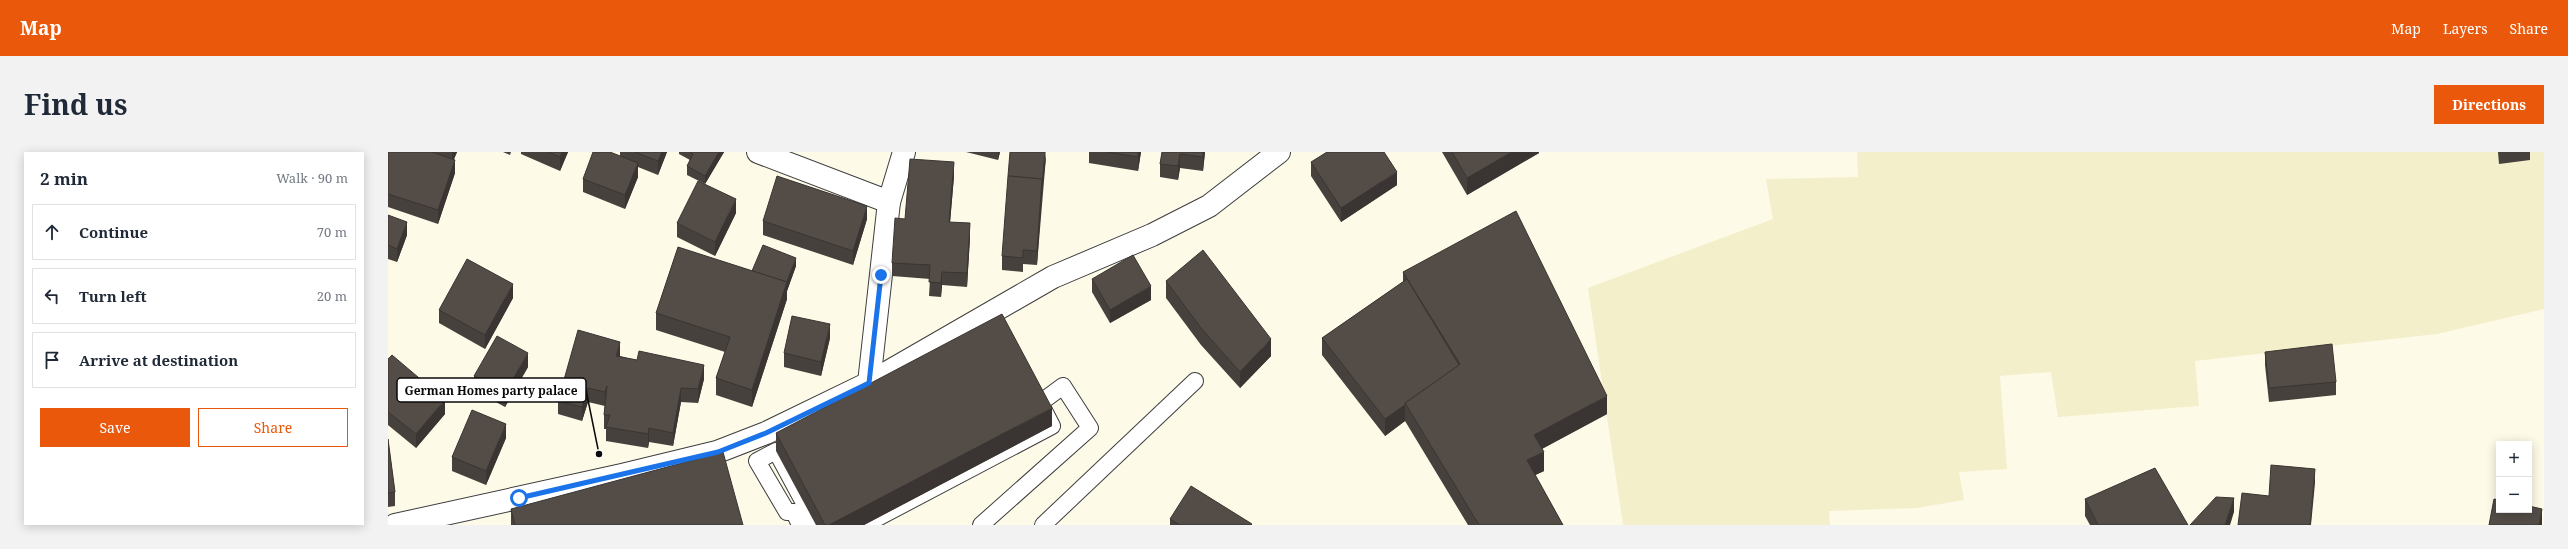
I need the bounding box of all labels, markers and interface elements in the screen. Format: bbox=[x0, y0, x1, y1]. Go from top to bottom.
text: Map bbox=[20, 15, 62, 41]
text: Map bbox=[2391, 19, 2421, 38]
text: Layers bbox=[2443, 19, 2488, 38]
text: Share bbox=[2510, 19, 2548, 38]
text: Find us bbox=[24, 85, 128, 123]
button: Directions bbox=[2434, 85, 2544, 124]
text: 2 min bbox=[40, 167, 88, 190]
text: Walk · 90 m bbox=[276, 169, 348, 187]
icon: ahead bbox=[41, 221, 63, 243]
text: Continue bbox=[79, 222, 148, 242]
text: 70 m bbox=[317, 223, 347, 241]
route end bbox=[872, 266, 890, 284]
icon: left bbox=[41, 285, 63, 307]
text: Turn left bbox=[79, 286, 147, 306]
text: 20 m bbox=[317, 287, 347, 305]
icon: arrive bbox=[41, 349, 63, 371]
text: Arrive at destination bbox=[79, 350, 238, 370]
callout: German Homes party palace bbox=[397, 378, 586, 402]
text: German Homes party palace bbox=[404, 382, 578, 399]
button: Save bbox=[40, 408, 190, 447]
button: Share bbox=[198, 408, 348, 447]
map controls bbox=[2496, 441, 2532, 513]
button: + bbox=[2496, 441, 2532, 477]
button: − bbox=[2496, 477, 2532, 513]
route start bbox=[510, 489, 528, 507]

